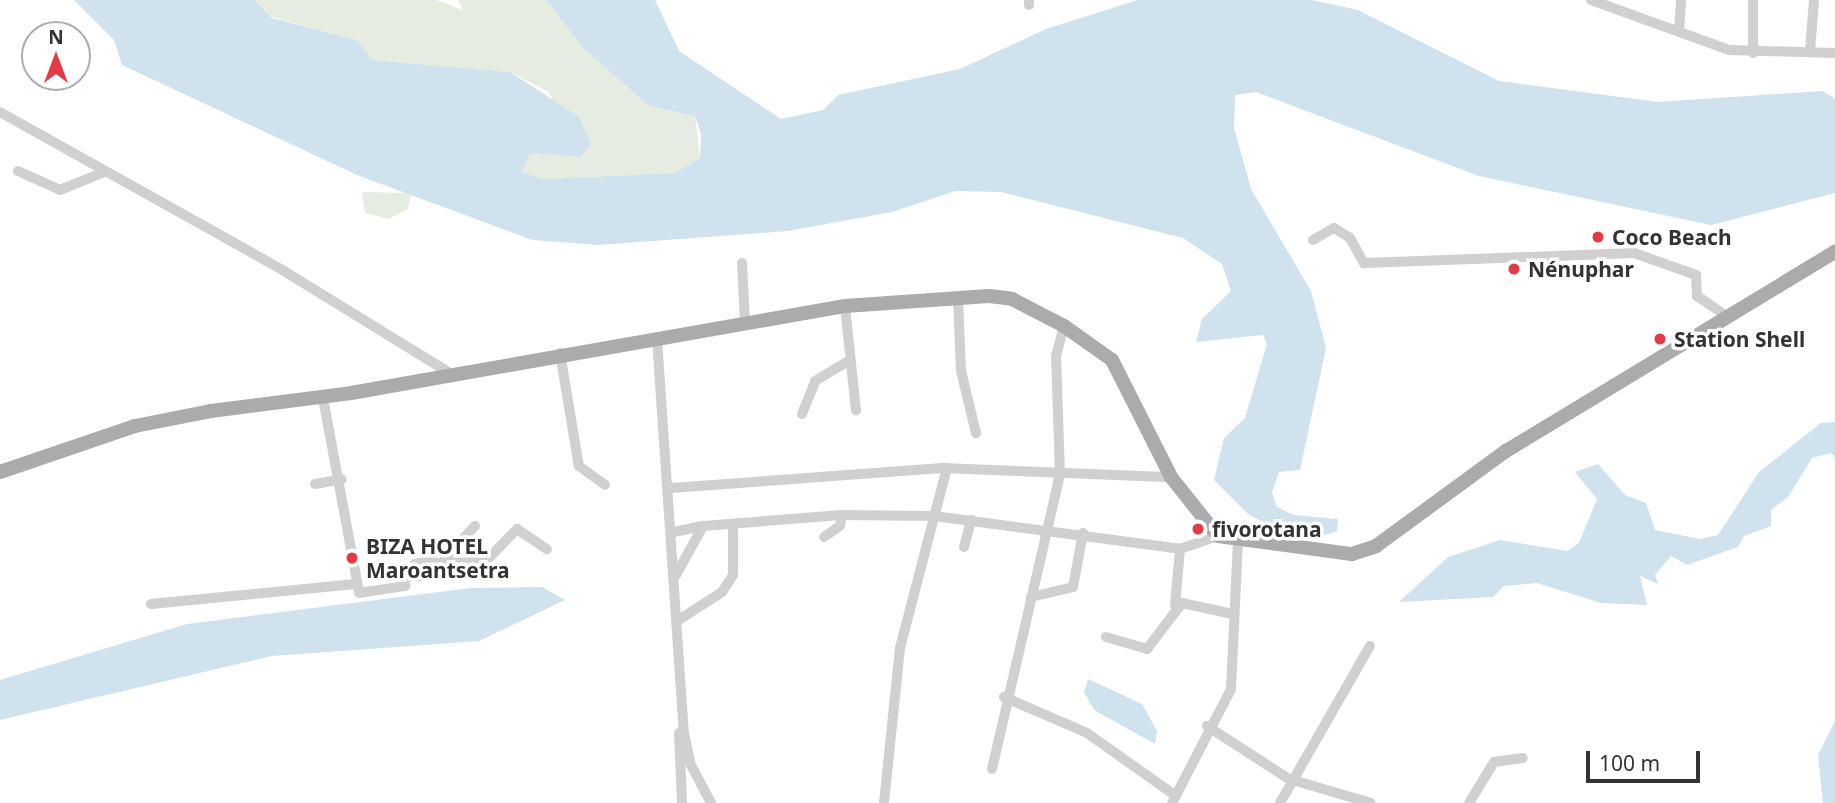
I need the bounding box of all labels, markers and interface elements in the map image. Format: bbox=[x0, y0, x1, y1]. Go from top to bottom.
north arrow bbox=[21, 21, 91, 91]
text: N bbox=[48, 24, 64, 50]
place label: Coco Beach bbox=[1612, 224, 1732, 250]
marker: Coco Beach bbox=[1590, 229, 1606, 245]
place label: Nénuphar bbox=[1528, 256, 1634, 282]
marker: Nénuphar bbox=[1506, 261, 1522, 277]
place label: Station Shell bbox=[1674, 326, 1805, 352]
marker: Station Shell bbox=[1652, 331, 1668, 347]
place label: fivorotana bbox=[1212, 516, 1322, 542]
marker: fivorotana bbox=[1190, 521, 1206, 537]
place label: BIZA HOTEL Maroantsetra bbox=[366, 533, 510, 583]
marker: BIZA HOTEL Maroantsetra bbox=[344, 550, 360, 566]
scale bar bbox=[1590, 736, 1704, 780]
text: 100 m bbox=[1599, 749, 1660, 777]

